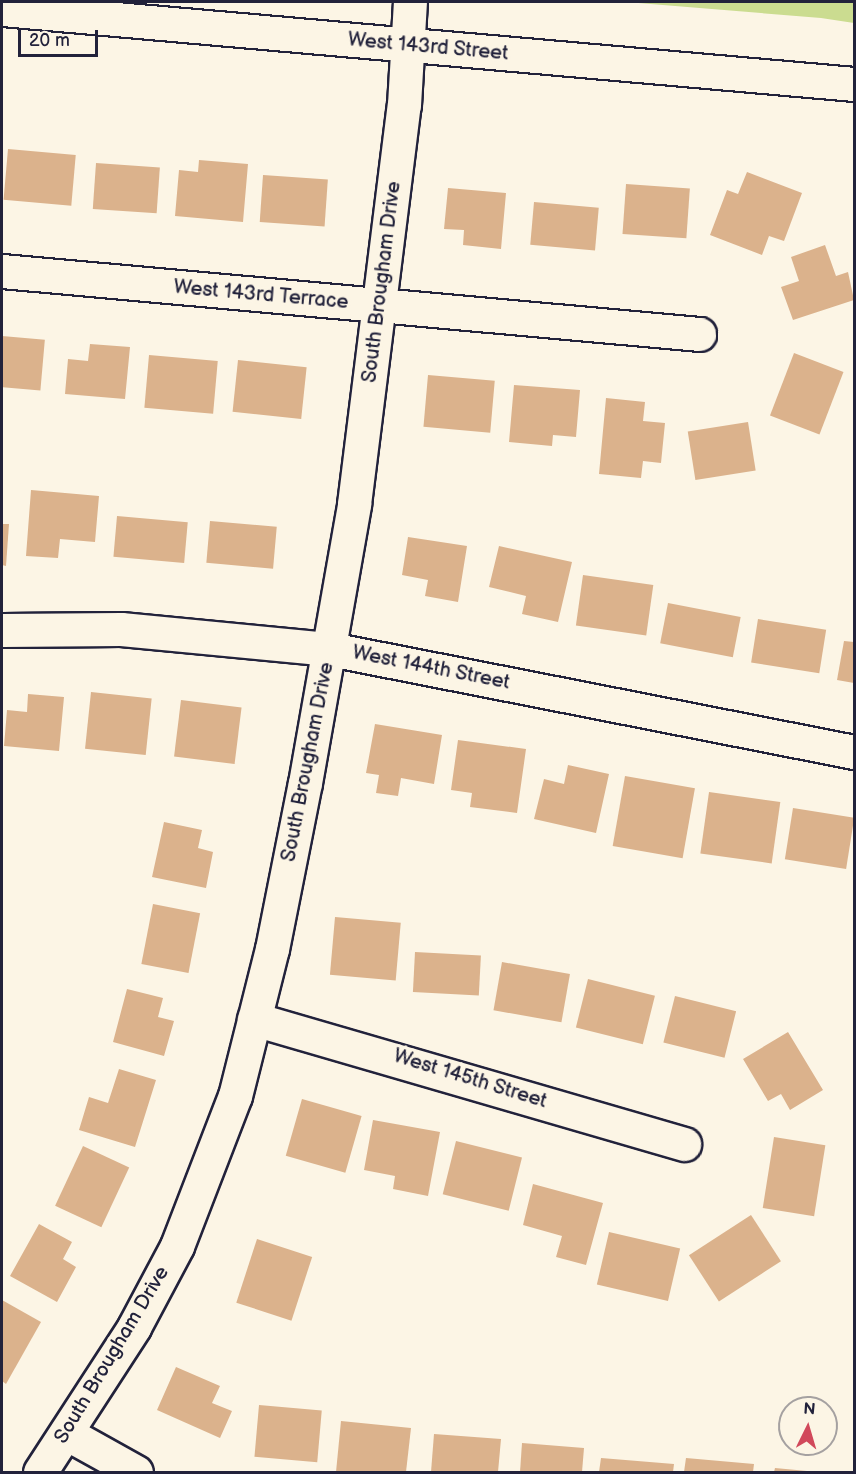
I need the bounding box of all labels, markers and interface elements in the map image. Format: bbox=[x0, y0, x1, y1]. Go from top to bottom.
scale bar bbox=[21, 18, 100, 56]
street label: West 143rd Street bbox=[347, 28, 509, 66]
text: 20 m bbox=[29, 30, 70, 51]
street label: South Brougham Drive bbox=[358, 180, 406, 384]
street label: West 143rd Terrace bbox=[172, 275, 350, 315]
street label: West 144th Street bbox=[350, 641, 512, 695]
street label: South Brougham Drive bbox=[277, 660, 339, 864]
street label: West 145th Street bbox=[390, 1044, 550, 1114]
street label: South Brougham Drive bbox=[50, 1262, 174, 1448]
north arrow bbox=[778, 1396, 838, 1456]
text: N bbox=[803, 1400, 816, 1420]

